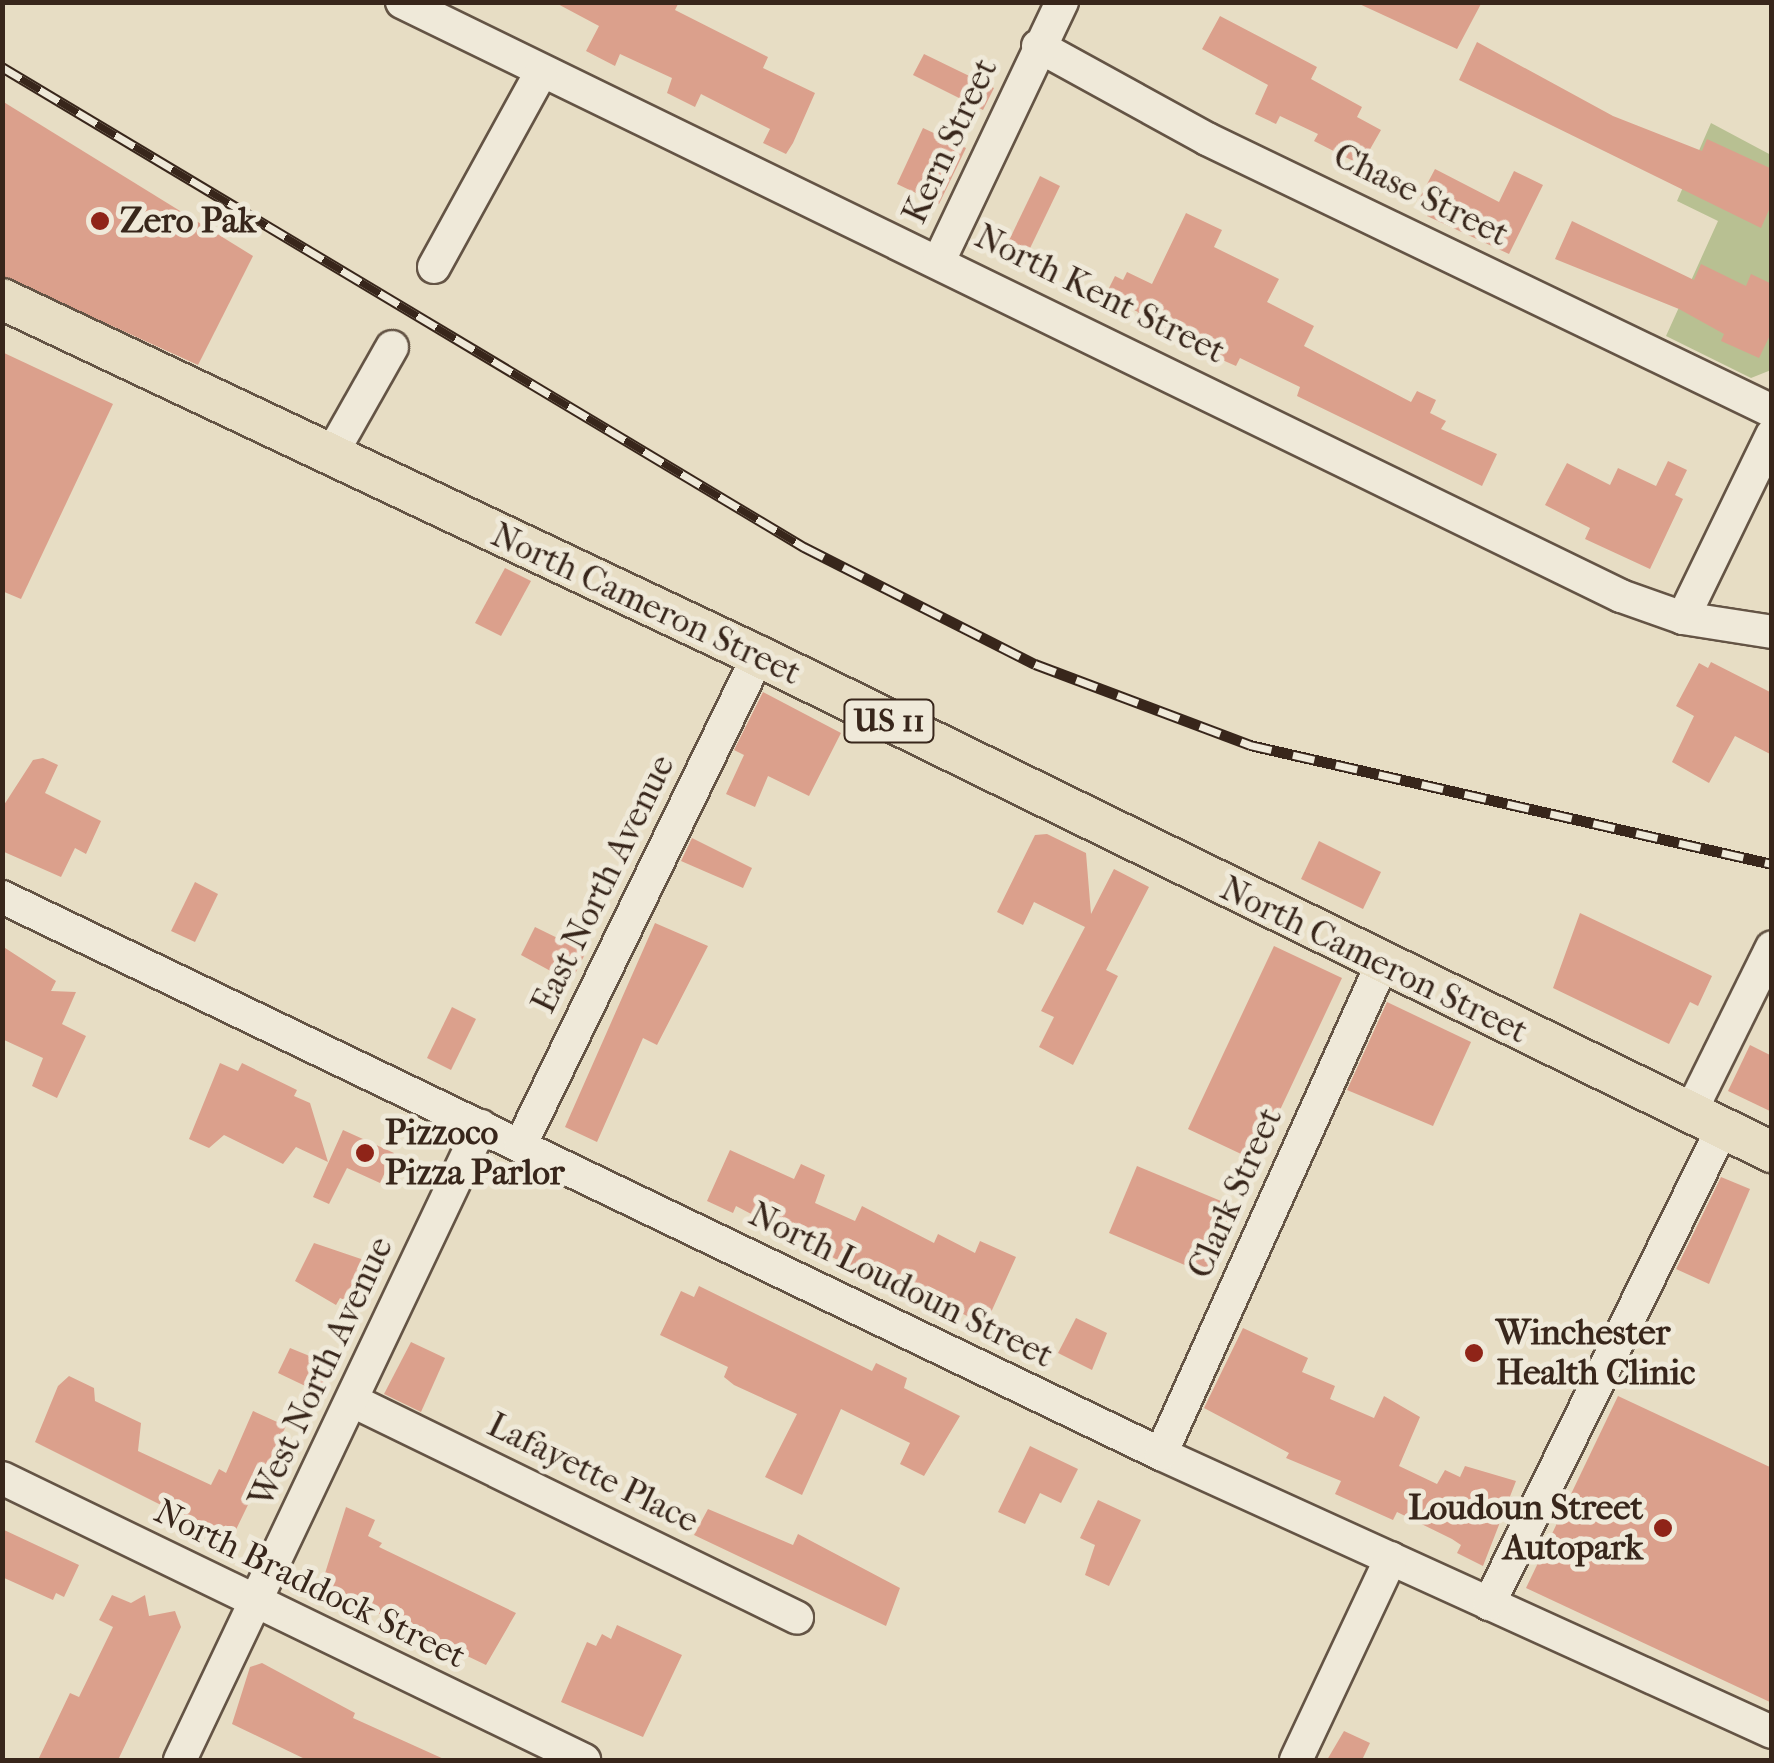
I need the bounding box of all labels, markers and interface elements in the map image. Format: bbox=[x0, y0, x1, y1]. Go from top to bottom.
street label: Kern Street bbox=[894, 52, 1006, 230]
street label: Chase Street bbox=[1327, 135, 1515, 255]
place label: Zero Pak bbox=[120, 200, 256, 242]
marker: Zero Pak bbox=[89, 210, 111, 232]
street label: North Kent Street bbox=[968, 215, 1232, 373]
street label: North Cameron Street bbox=[485, 514, 807, 694]
road number: US 11 bbox=[842, 694, 936, 748]
street label: East North Avenue bbox=[522, 748, 684, 1020]
street label: North Cameron Street bbox=[1214, 867, 1534, 1053]
street label: Clark Street bbox=[1179, 1101, 1291, 1285]
place label: Pizzoco Pizza Parlor bbox=[385, 1112, 565, 1194]
marker: Pizzoco Pizza Parlor bbox=[354, 1142, 376, 1164]
street label: North Loudoun Street bbox=[742, 1193, 1060, 1377]
street label: West North Avenue bbox=[240, 1230, 402, 1514]
place label: Winchester Health Clinic bbox=[1496, 1312, 1695, 1394]
marker: Winchester Health Clinic bbox=[1461, 1340, 1487, 1366]
street label: Lafayette Place bbox=[481, 1404, 705, 1542]
place label: Loudoun Street Autopark bbox=[1408, 1487, 1643, 1569]
street label: North Braddock Street bbox=[148, 1490, 472, 1678]
marker: Loudoun Street Autopark bbox=[1652, 1517, 1674, 1539]

